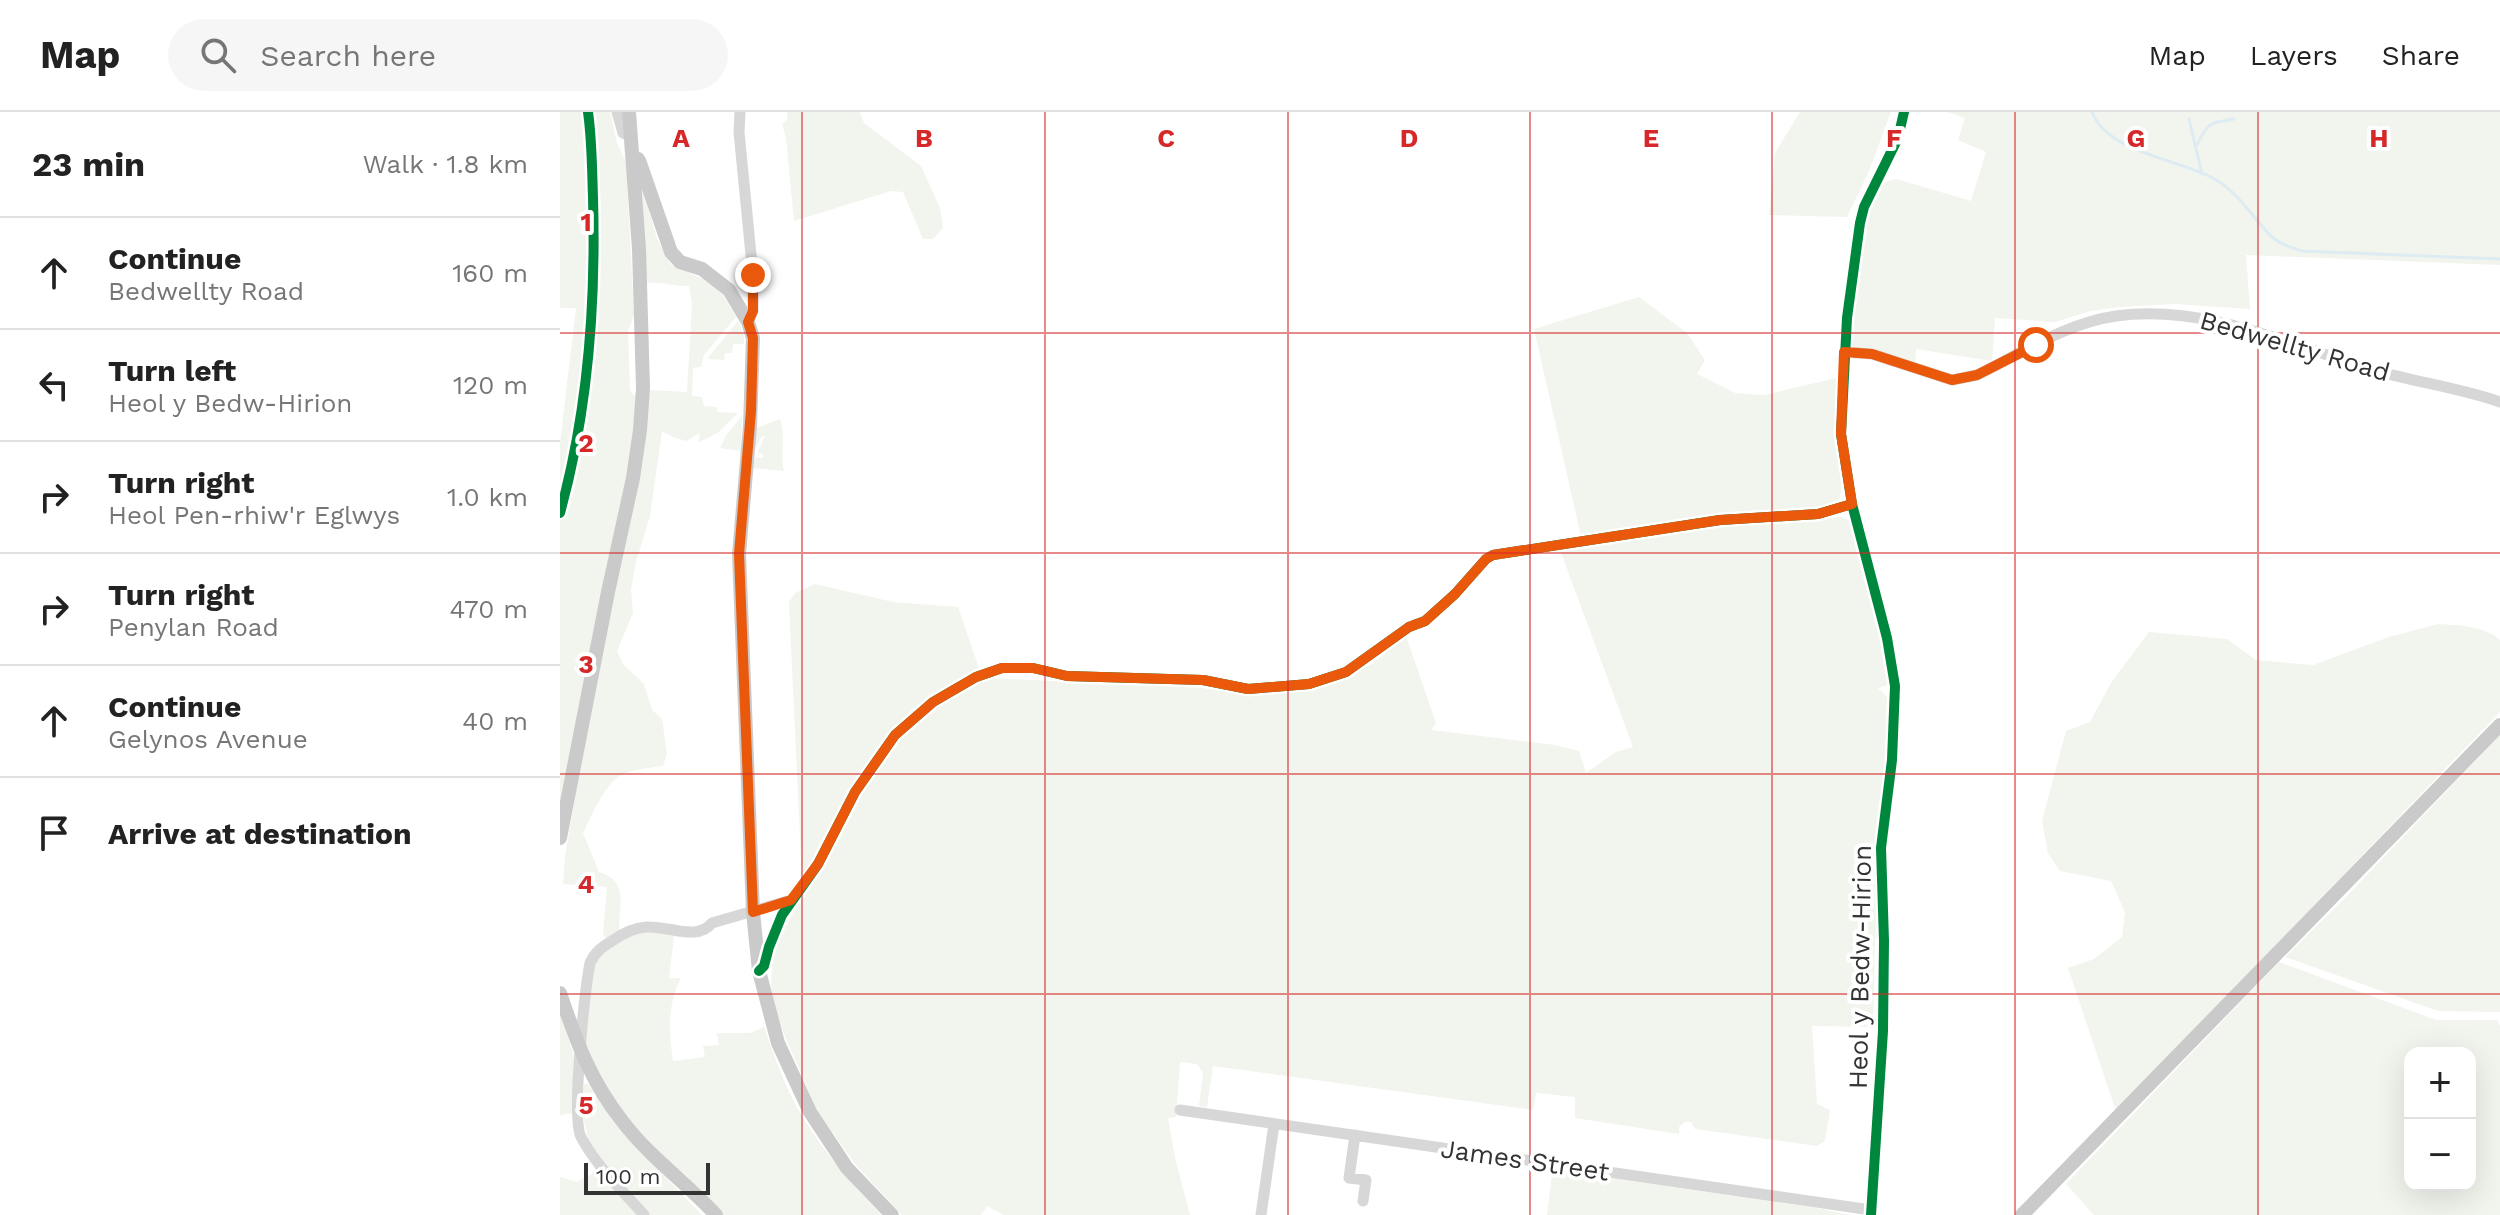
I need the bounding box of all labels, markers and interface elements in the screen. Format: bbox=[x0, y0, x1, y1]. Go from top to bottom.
search box bbox=[168, 19, 728, 91]
text: Map bbox=[40, 33, 120, 77]
icon: search bbox=[196, 33, 240, 77]
text: Search here bbox=[260, 38, 436, 73]
text: Map bbox=[2149, 39, 2206, 72]
text: Layers bbox=[2250, 39, 2338, 72]
text: Share bbox=[2382, 39, 2460, 72]
text: A bbox=[672, 123, 690, 153]
text: B bbox=[915, 123, 933, 153]
text: C bbox=[1157, 123, 1175, 153]
text: D bbox=[1400, 123, 1418, 153]
text: E bbox=[1643, 123, 1659, 153]
text: F bbox=[1886, 123, 1902, 153]
text: G bbox=[2127, 123, 2145, 153]
text: H bbox=[2369, 123, 2389, 153]
text: 23 min bbox=[32, 144, 145, 184]
text: Walk · 1.8 km bbox=[363, 149, 528, 179]
text: 1 bbox=[580, 207, 592, 237]
text: Continue bbox=[108, 241, 241, 276]
icon: ahead bbox=[32, 251, 76, 295]
route end bbox=[735, 257, 771, 293]
text: 160 m bbox=[452, 258, 528, 288]
text: Bedwellty Road bbox=[108, 276, 304, 306]
street label: Bedwellty Road bbox=[2197, 305, 2393, 387]
route start bbox=[2018, 327, 2054, 363]
text: Turn left bbox=[108, 353, 236, 388]
icon: left bbox=[32, 363, 76, 407]
text: 120 m bbox=[453, 370, 528, 400]
text: Heol y Bedw-Hirion bbox=[108, 388, 352, 418]
text: 2 bbox=[578, 428, 594, 458]
text: Turn right bbox=[108, 465, 254, 500]
icon: right bbox=[32, 475, 76, 519]
text: 1.0 km bbox=[447, 482, 528, 512]
text: Heol Pen-rhiw'r Eglwys bbox=[108, 500, 400, 530]
text: Turn right bbox=[108, 577, 254, 612]
icon: right bbox=[32, 587, 76, 631]
text: 470 m bbox=[450, 594, 528, 624]
text: Penylan Road bbox=[108, 612, 279, 642]
text: 3 bbox=[578, 649, 594, 679]
text: Continue bbox=[108, 689, 241, 724]
icon: ahead bbox=[32, 699, 76, 743]
text: 40 m bbox=[462, 706, 528, 736]
text: Gelynos Avenue bbox=[108, 724, 308, 754]
icon: arrive bbox=[32, 811, 76, 855]
text: Arrive at destination bbox=[108, 816, 412, 851]
street label: Heol y Bedw-Hirion bbox=[1843, 845, 1877, 1089]
text: 4 bbox=[578, 869, 595, 899]
map controls bbox=[2404, 1047, 2476, 1191]
button: + bbox=[2404, 1047, 2476, 1119]
text: 5 bbox=[578, 1090, 594, 1120]
button: − bbox=[2404, 1119, 2476, 1191]
street label: James Street bbox=[1439, 1133, 1611, 1187]
scale bar bbox=[584, 1159, 710, 1195]
text: 100 m bbox=[596, 1164, 660, 1189]

